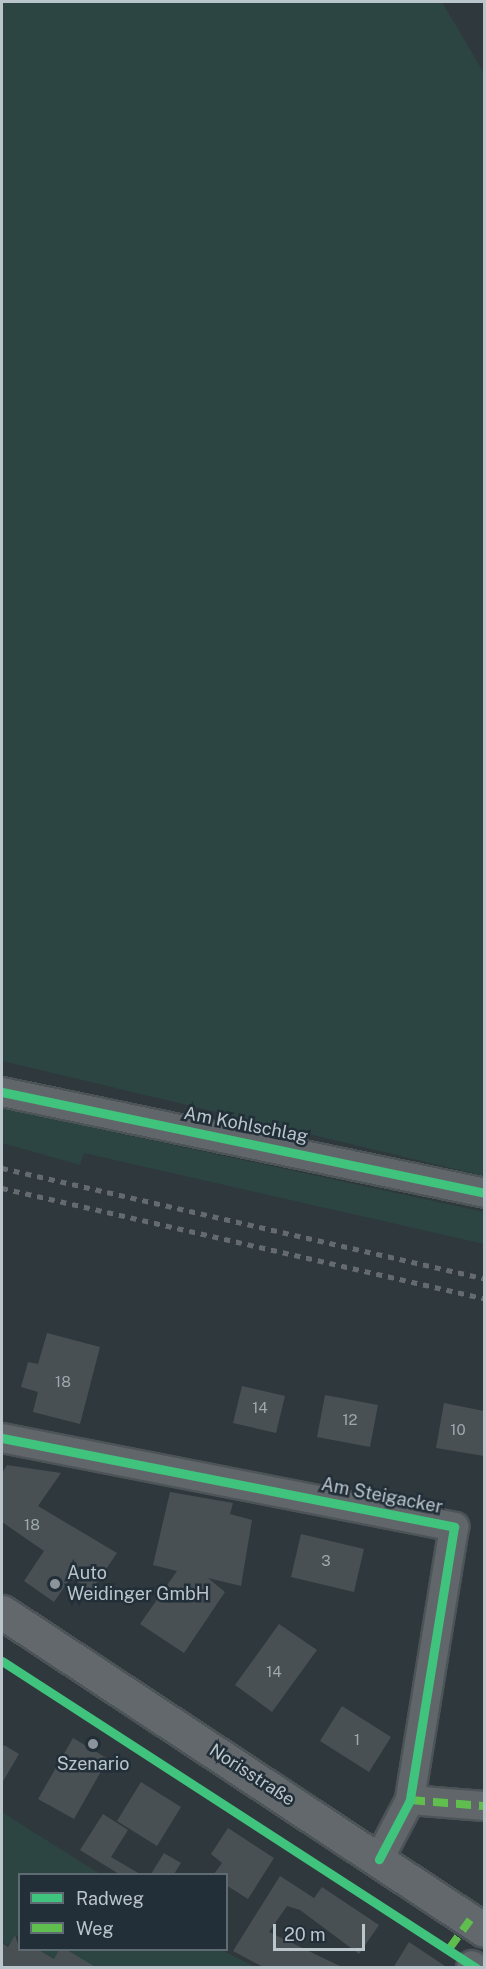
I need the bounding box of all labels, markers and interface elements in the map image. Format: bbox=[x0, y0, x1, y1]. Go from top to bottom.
street label: Am Kohlschlag bbox=[182, 1102, 310, 1148]
house number: 18 bbox=[55, 1373, 71, 1391]
house number: 14 bbox=[252, 1399, 268, 1417]
house number: 12 bbox=[342, 1411, 358, 1429]
house number: 10 bbox=[450, 1421, 466, 1439]
street label: Am Steigacker bbox=[319, 1474, 445, 1518]
house number: 18 bbox=[24, 1516, 40, 1534]
house number: 3 bbox=[321, 1552, 331, 1570]
place label: Auto Weidinger GmbH bbox=[67, 1563, 209, 1606]
marker: Auto Weidinger GmbH bbox=[48, 1577, 62, 1591]
house number: 14 bbox=[266, 1663, 282, 1681]
house number: 1 bbox=[354, 1731, 360, 1749]
marker: Szenario bbox=[86, 1737, 100, 1751]
street label: Norisstraße bbox=[205, 1739, 299, 1811]
place label: Szenario bbox=[57, 1753, 129, 1775]
legend bbox=[18, 1873, 228, 1951]
text: Radweg bbox=[76, 1888, 144, 1909]
scale bar bbox=[276, 1912, 368, 1950]
text: Weg bbox=[76, 1918, 114, 1939]
text: 20 m bbox=[284, 1924, 326, 1945]

